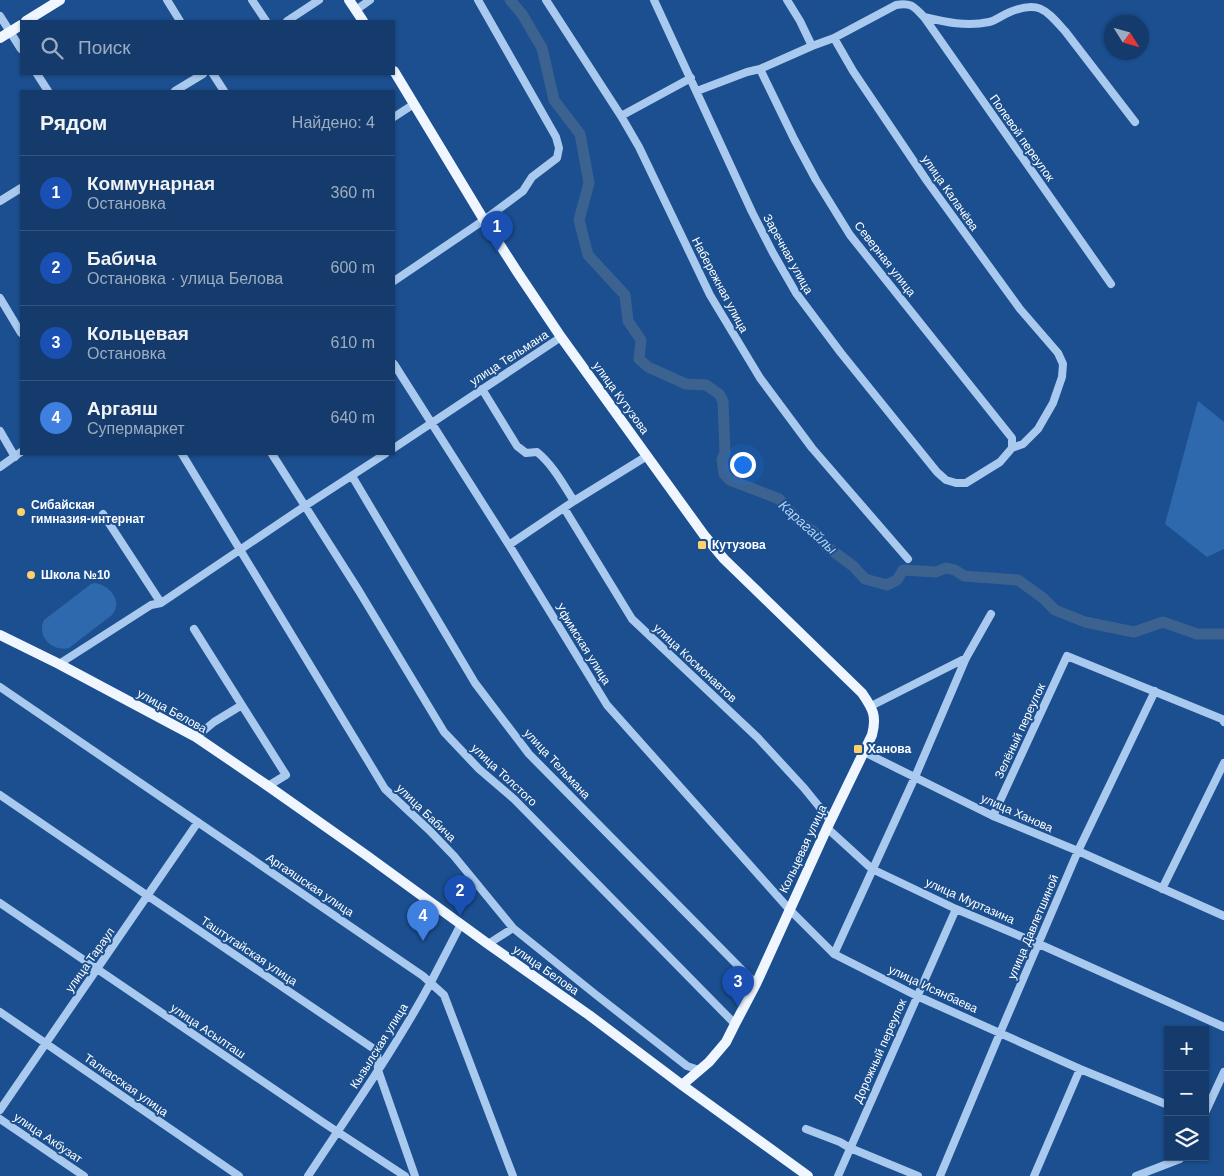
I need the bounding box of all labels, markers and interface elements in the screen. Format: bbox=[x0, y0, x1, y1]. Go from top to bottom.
north arrow bbox=[1104, 15, 1149, 60]
search box bbox=[20, 20, 395, 75]
icon: search bbox=[38, 34, 66, 62]
text: Поиск bbox=[78, 37, 131, 58]
street label: Полевой переулок bbox=[987, 92, 1058, 185]
text: Рядом bbox=[40, 111, 107, 134]
text: Найдено: 4 bbox=[292, 114, 375, 131]
street label: улица Калачёва bbox=[919, 152, 982, 234]
text: Коммунарная bbox=[87, 173, 215, 194]
text: 1 bbox=[52, 184, 60, 201]
text: 360 m bbox=[331, 184, 375, 201]
text: Остановка bbox=[87, 195, 166, 212]
pin: 1 bbox=[481, 211, 513, 252]
street label: Заречная улица bbox=[760, 212, 816, 297]
street label: Северная улица bbox=[851, 219, 919, 299]
street label: Набережная улица bbox=[689, 235, 751, 335]
text: Бабича bbox=[87, 248, 156, 269]
text: 2 bbox=[52, 259, 60, 276]
text: 600 m bbox=[331, 259, 375, 276]
text: Остановка · улица Белова bbox=[87, 270, 283, 287]
text: Кольцевая bbox=[87, 323, 189, 344]
street label: улица Тельмана bbox=[467, 327, 551, 389]
text: 3 bbox=[52, 334, 60, 351]
text: 610 m bbox=[331, 334, 375, 351]
text: Остановка bbox=[87, 345, 166, 362]
street label: улица Кутузова bbox=[590, 359, 652, 437]
text: Аргаяш bbox=[87, 398, 158, 419]
text: 4 bbox=[52, 409, 60, 426]
text: 640 m bbox=[331, 409, 375, 426]
text: Супермаркет bbox=[87, 420, 185, 437]
your location bbox=[730, 452, 756, 478]
water label: Карагайлы bbox=[776, 497, 841, 558]
place label: Сибайская гимназия-интернат bbox=[31, 498, 145, 526]
marker: Сибайская гимназия-интернат bbox=[15, 506, 27, 518]
place label: Кутузова bbox=[712, 538, 766, 552]
marker: Кутузова bbox=[696, 539, 708, 551]
place label: Школа №10 bbox=[41, 568, 111, 582]
marker: Школа №10 bbox=[25, 569, 37, 581]
street label: Уфимская улица bbox=[552, 601, 614, 688]
street label: улица Космонавтов bbox=[650, 621, 740, 705]
street label: Зелёный переулок bbox=[992, 680, 1049, 781]
street label: улица Белова bbox=[135, 686, 209, 736]
street label: улица Тельмана bbox=[521, 726, 593, 802]
street label: улица Толстого bbox=[468, 741, 540, 809]
place label: Ханова bbox=[868, 742, 911, 756]
marker: Ханова bbox=[852, 743, 864, 755]
street label: улица Бабича bbox=[393, 781, 459, 845]
street label: улица Ханова bbox=[979, 791, 1055, 835]
street label: Кольцевая улица bbox=[776, 802, 830, 895]
street label: Аргаяшская улица bbox=[264, 851, 357, 920]
street label: улица Давлетшиной bbox=[1005, 873, 1061, 981]
pin: 2 bbox=[444, 875, 476, 916]
street label: улица Муртазина bbox=[923, 875, 1017, 927]
pin: 4 bbox=[407, 900, 439, 941]
street label: Таштугайская улица bbox=[198, 914, 300, 989]
street label: улица Тараул bbox=[63, 925, 117, 995]
street label: улица Белова bbox=[510, 942, 582, 998]
street label: улица Исянбаева bbox=[886, 962, 980, 1016]
pin: 3 bbox=[722, 966, 754, 1007]
street label: Дорожный переулок bbox=[851, 996, 910, 1105]
street label: улица Асылташ bbox=[168, 1001, 248, 1061]
street label: Кызылская улица bbox=[347, 1001, 411, 1091]
map controls bbox=[1164, 1026, 1209, 1161]
button: + bbox=[1164, 1026, 1209, 1071]
street label: Талкасская улица bbox=[81, 1051, 171, 1120]
button: − bbox=[1164, 1071, 1209, 1116]
street label: улица Акбузат bbox=[11, 1110, 85, 1166]
button: layers bbox=[1164, 1116, 1209, 1161]

